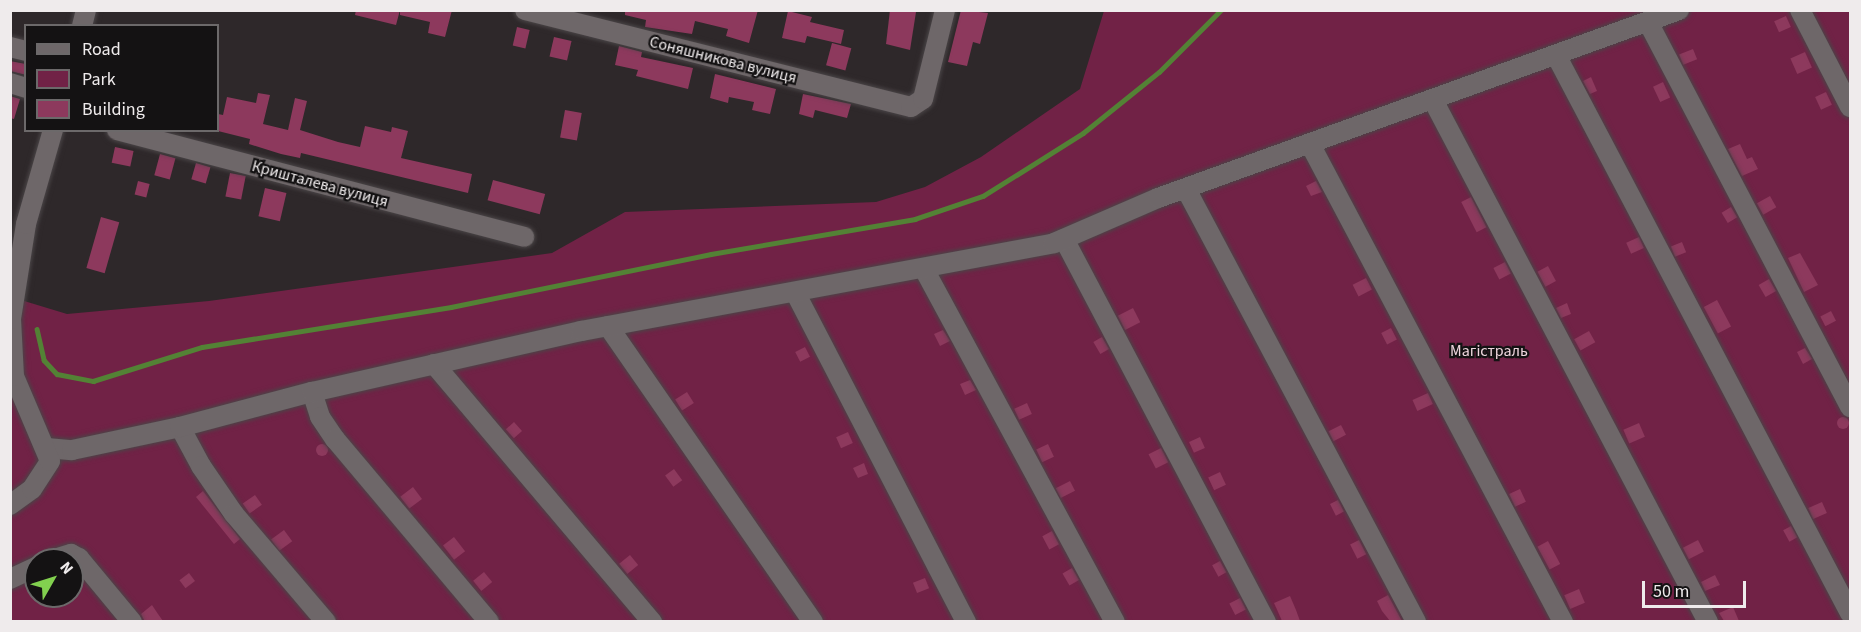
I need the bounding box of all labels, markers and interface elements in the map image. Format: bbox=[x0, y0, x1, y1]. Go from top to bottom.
legend bbox=[24, 24, 219, 132]
street label: Соняшникова вулиця bbox=[647, 32, 799, 88]
text: Road bbox=[82, 37, 121, 62]
text: Park bbox=[82, 67, 116, 92]
text: Building bbox=[82, 97, 145, 122]
street label: Кришталева вулиця bbox=[250, 157, 390, 211]
park label: Магістраль bbox=[1450, 341, 1528, 361]
north arrow bbox=[24, 548, 84, 608]
text: N bbox=[55, 557, 78, 579]
scale bar bbox=[1645, 569, 1748, 607]
text: 50 m bbox=[1653, 579, 1689, 604]

